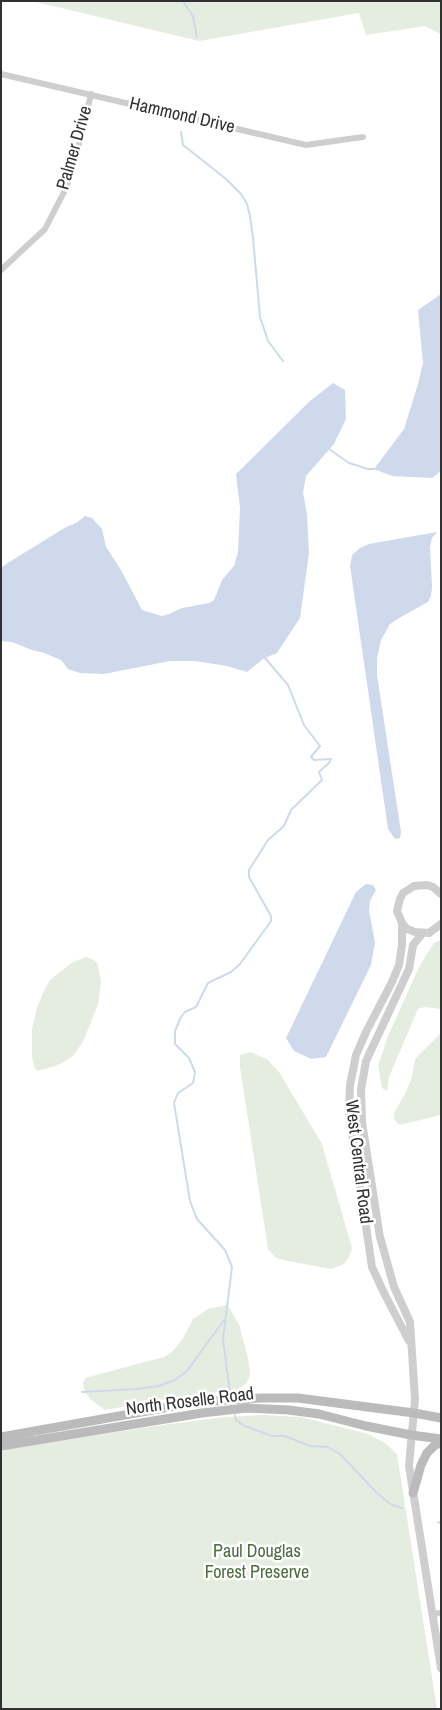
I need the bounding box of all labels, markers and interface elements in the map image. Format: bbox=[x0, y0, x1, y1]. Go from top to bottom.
street label: Hammond Drive bbox=[127, 93, 237, 139]
street label: Palmer Drive bbox=[53, 104, 97, 192]
street label: West Central Road bbox=[340, 1099, 376, 1225]
street label: North Roselle Road bbox=[125, 1383, 255, 1421]
park label: Paul Douglas Forest Preserve bbox=[205, 1541, 309, 1584]

